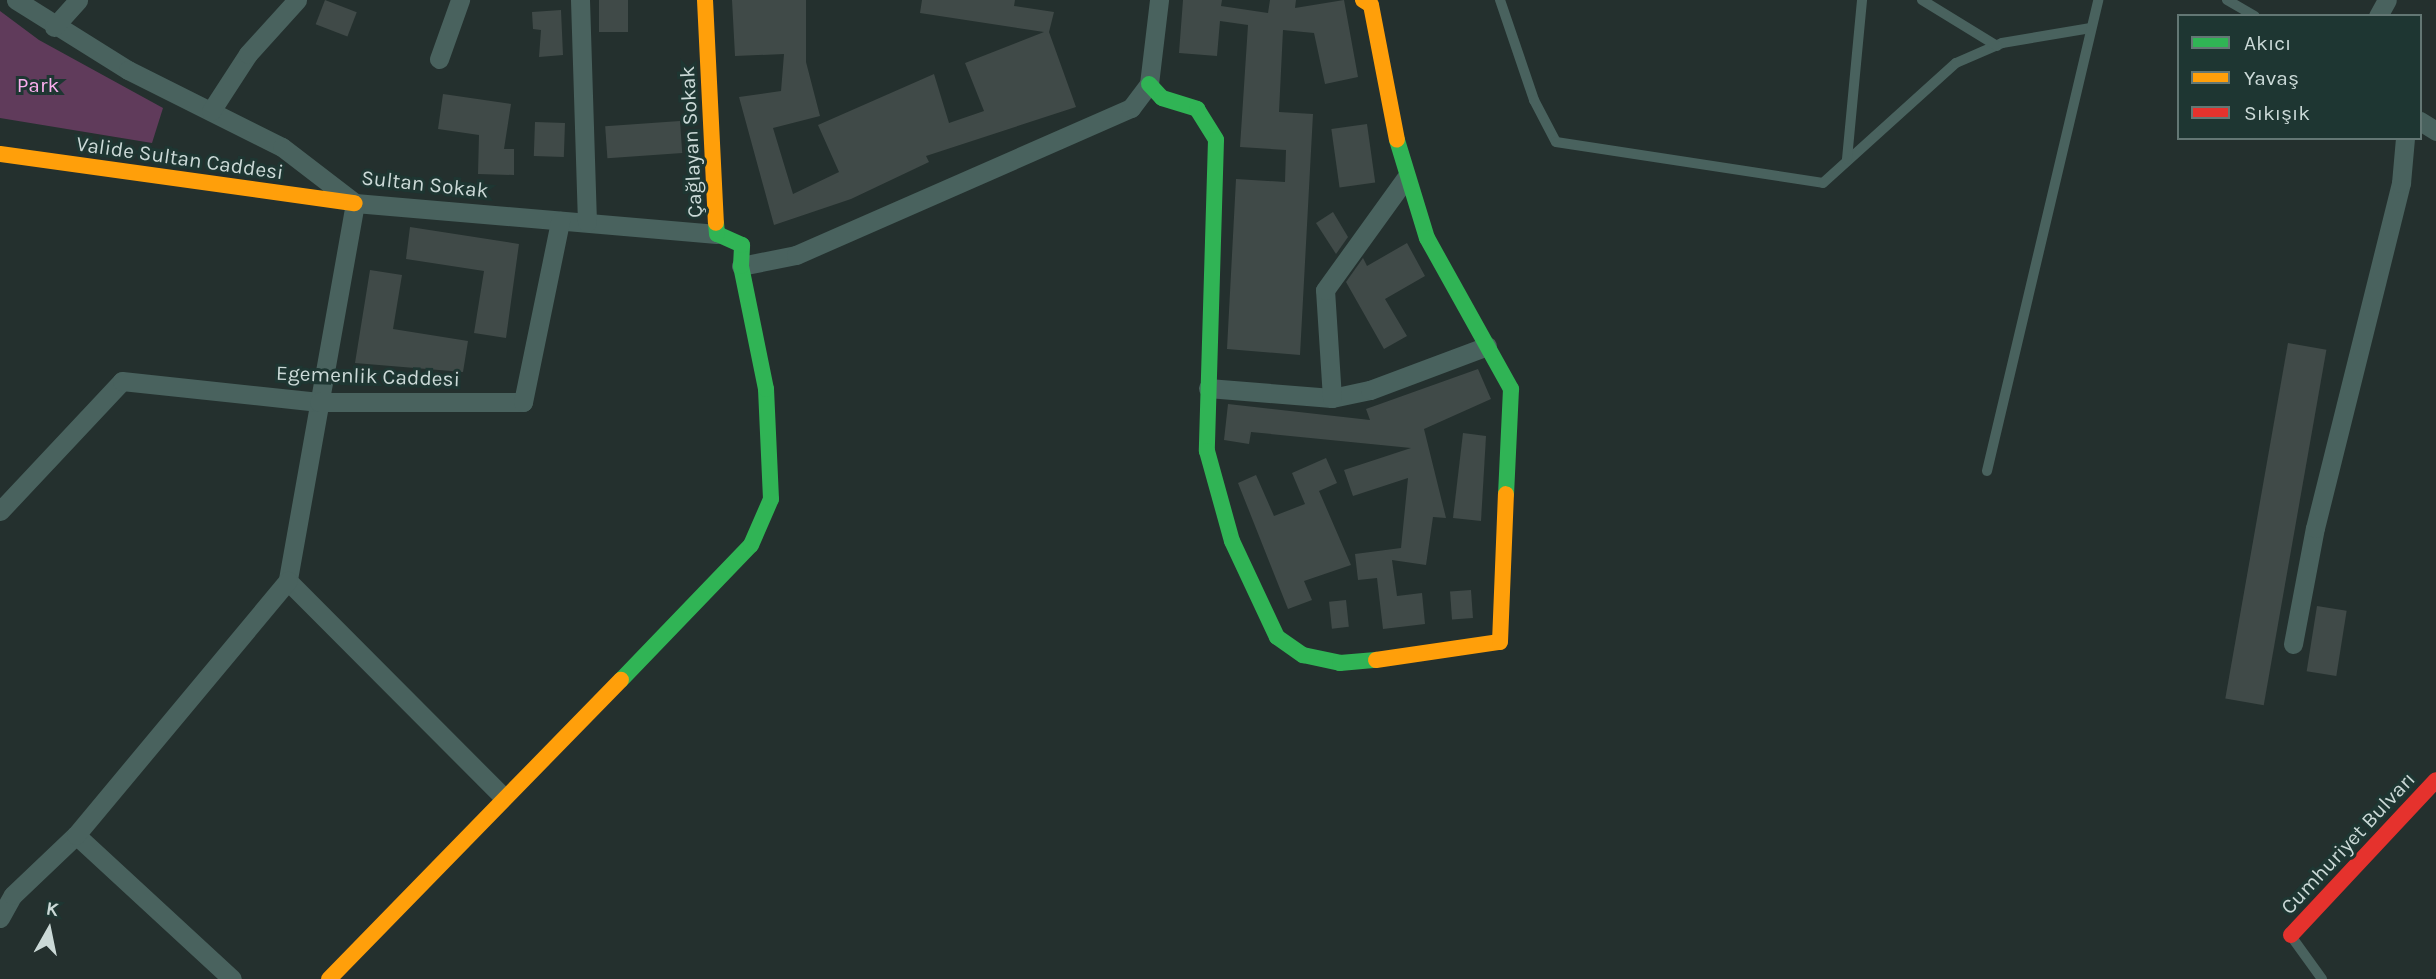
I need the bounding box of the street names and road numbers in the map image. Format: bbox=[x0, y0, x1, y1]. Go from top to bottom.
street label: Çağlayan Sokak bbox=[674, 65, 708, 219]
street label: Valide Sultan Caddesi bbox=[75, 131, 285, 185]
street label: Sultan Sokak bbox=[360, 165, 490, 203]
street label: Egemenlik Caddesi bbox=[276, 360, 460, 392]
street label: Cumhuriyet Bulvarı bbox=[2276, 767, 2420, 919]

